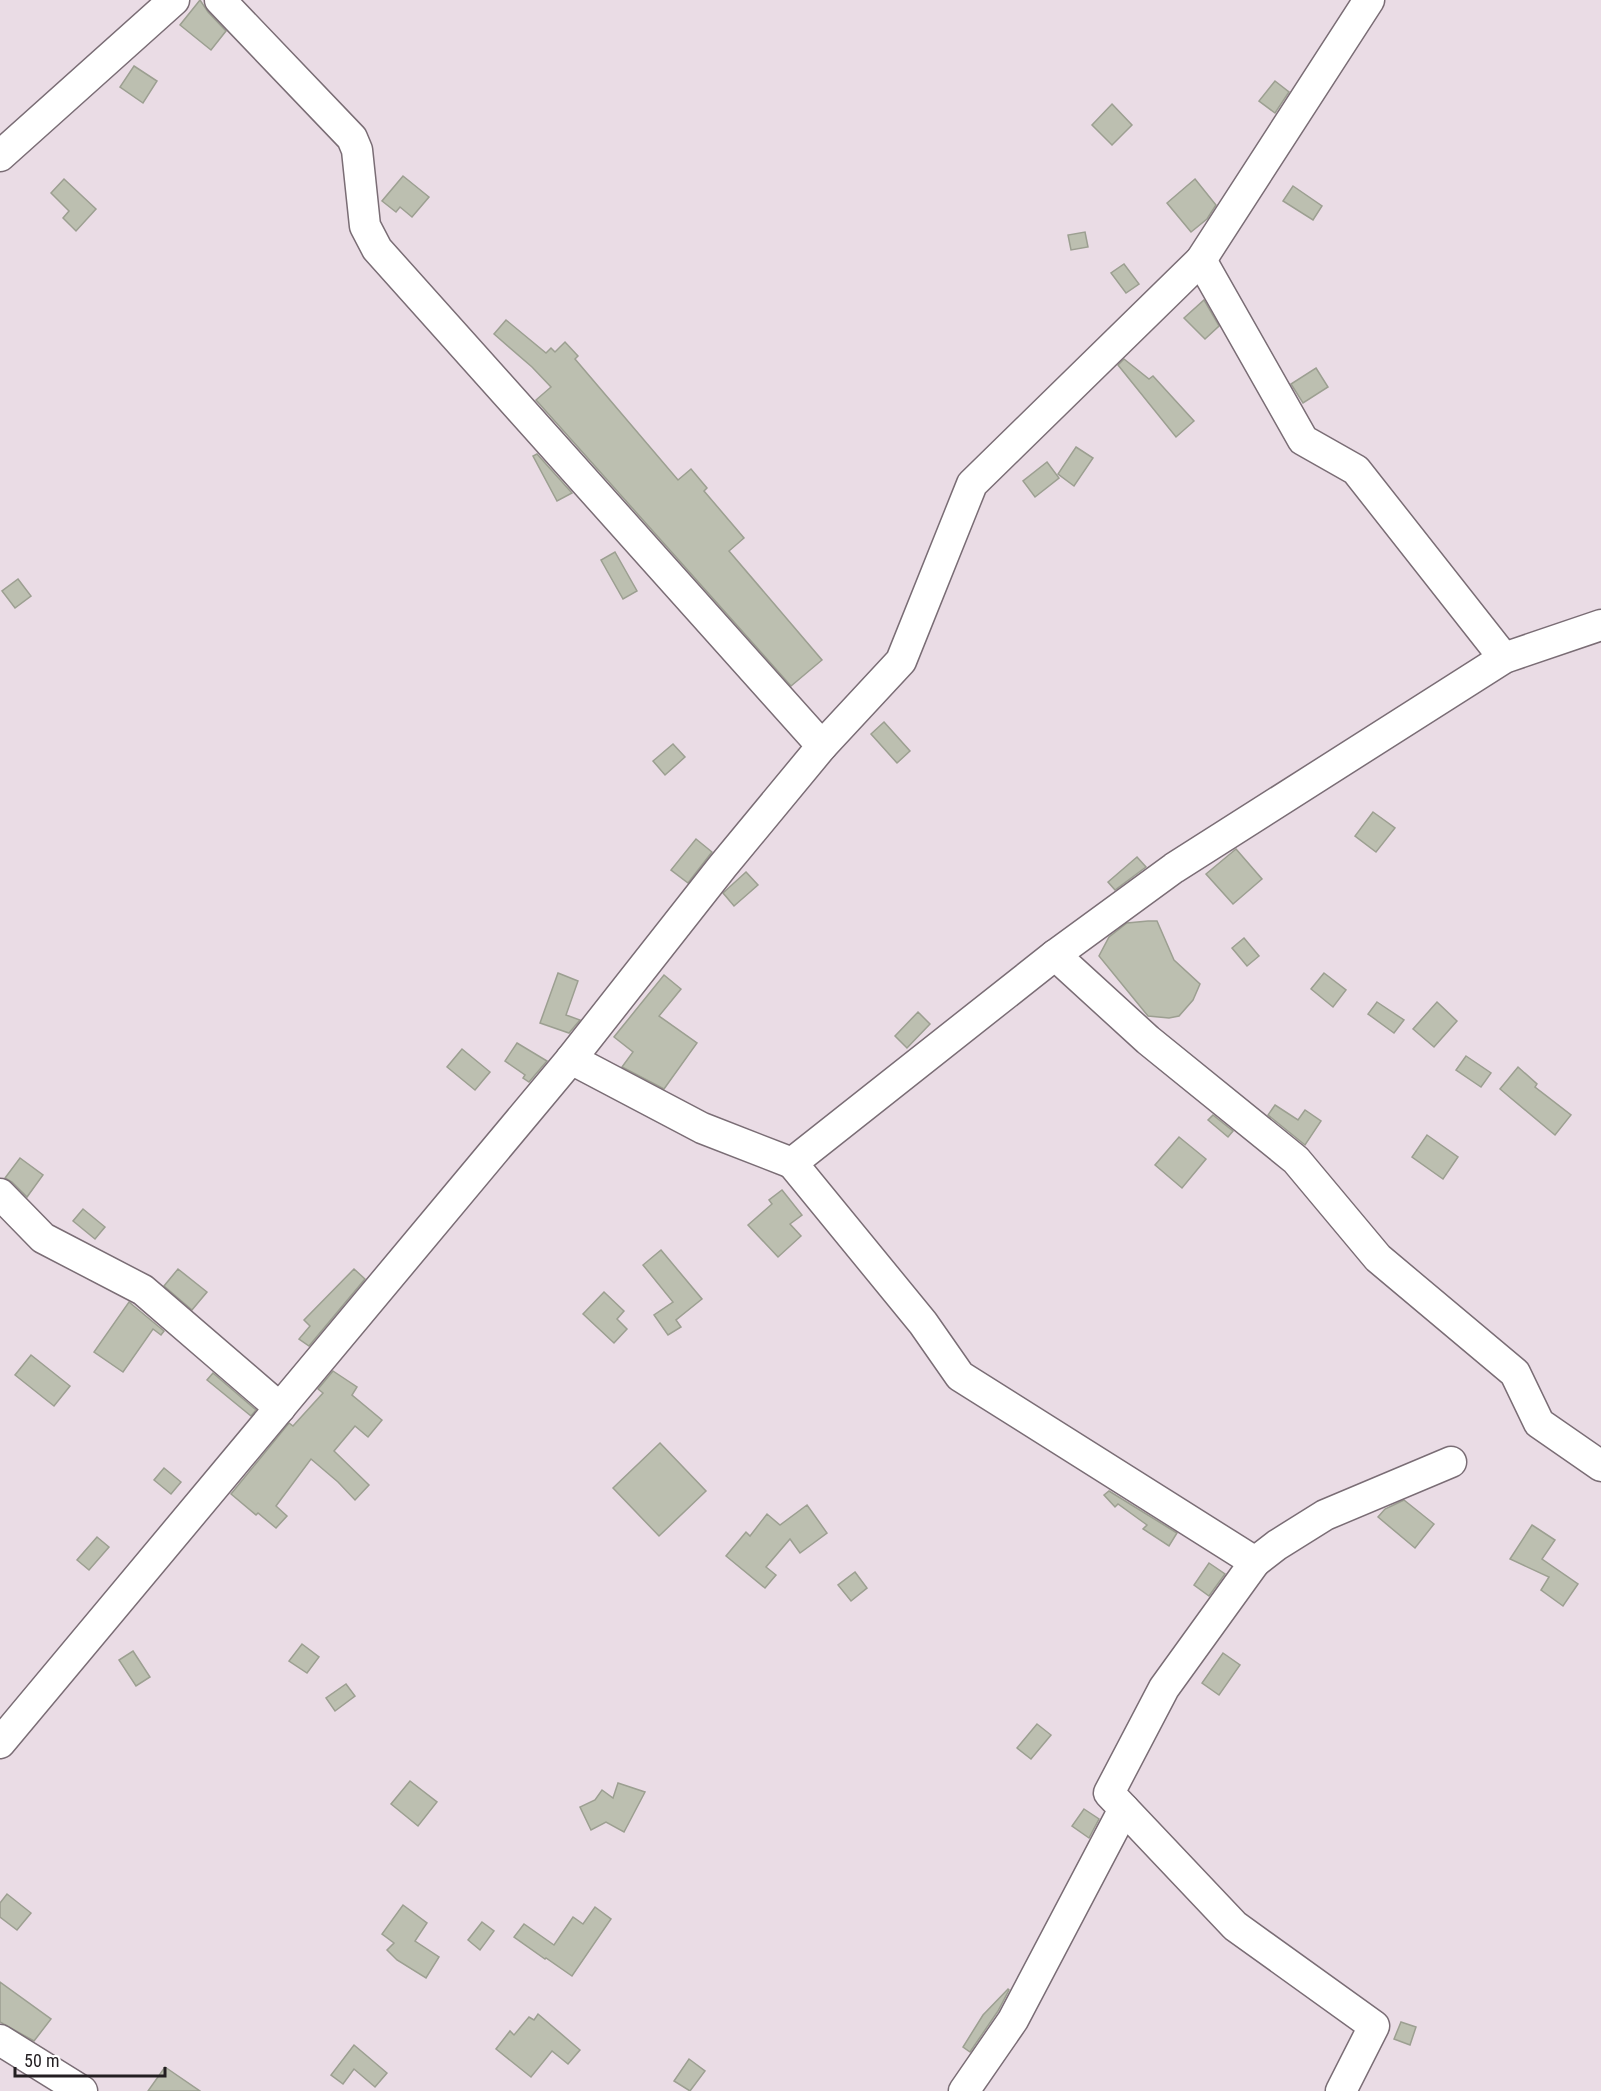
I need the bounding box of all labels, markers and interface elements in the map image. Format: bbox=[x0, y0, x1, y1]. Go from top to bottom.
scale bar bbox=[15, 2040, 165, 2078]
text: 50 m bbox=[24, 2050, 59, 2071]

